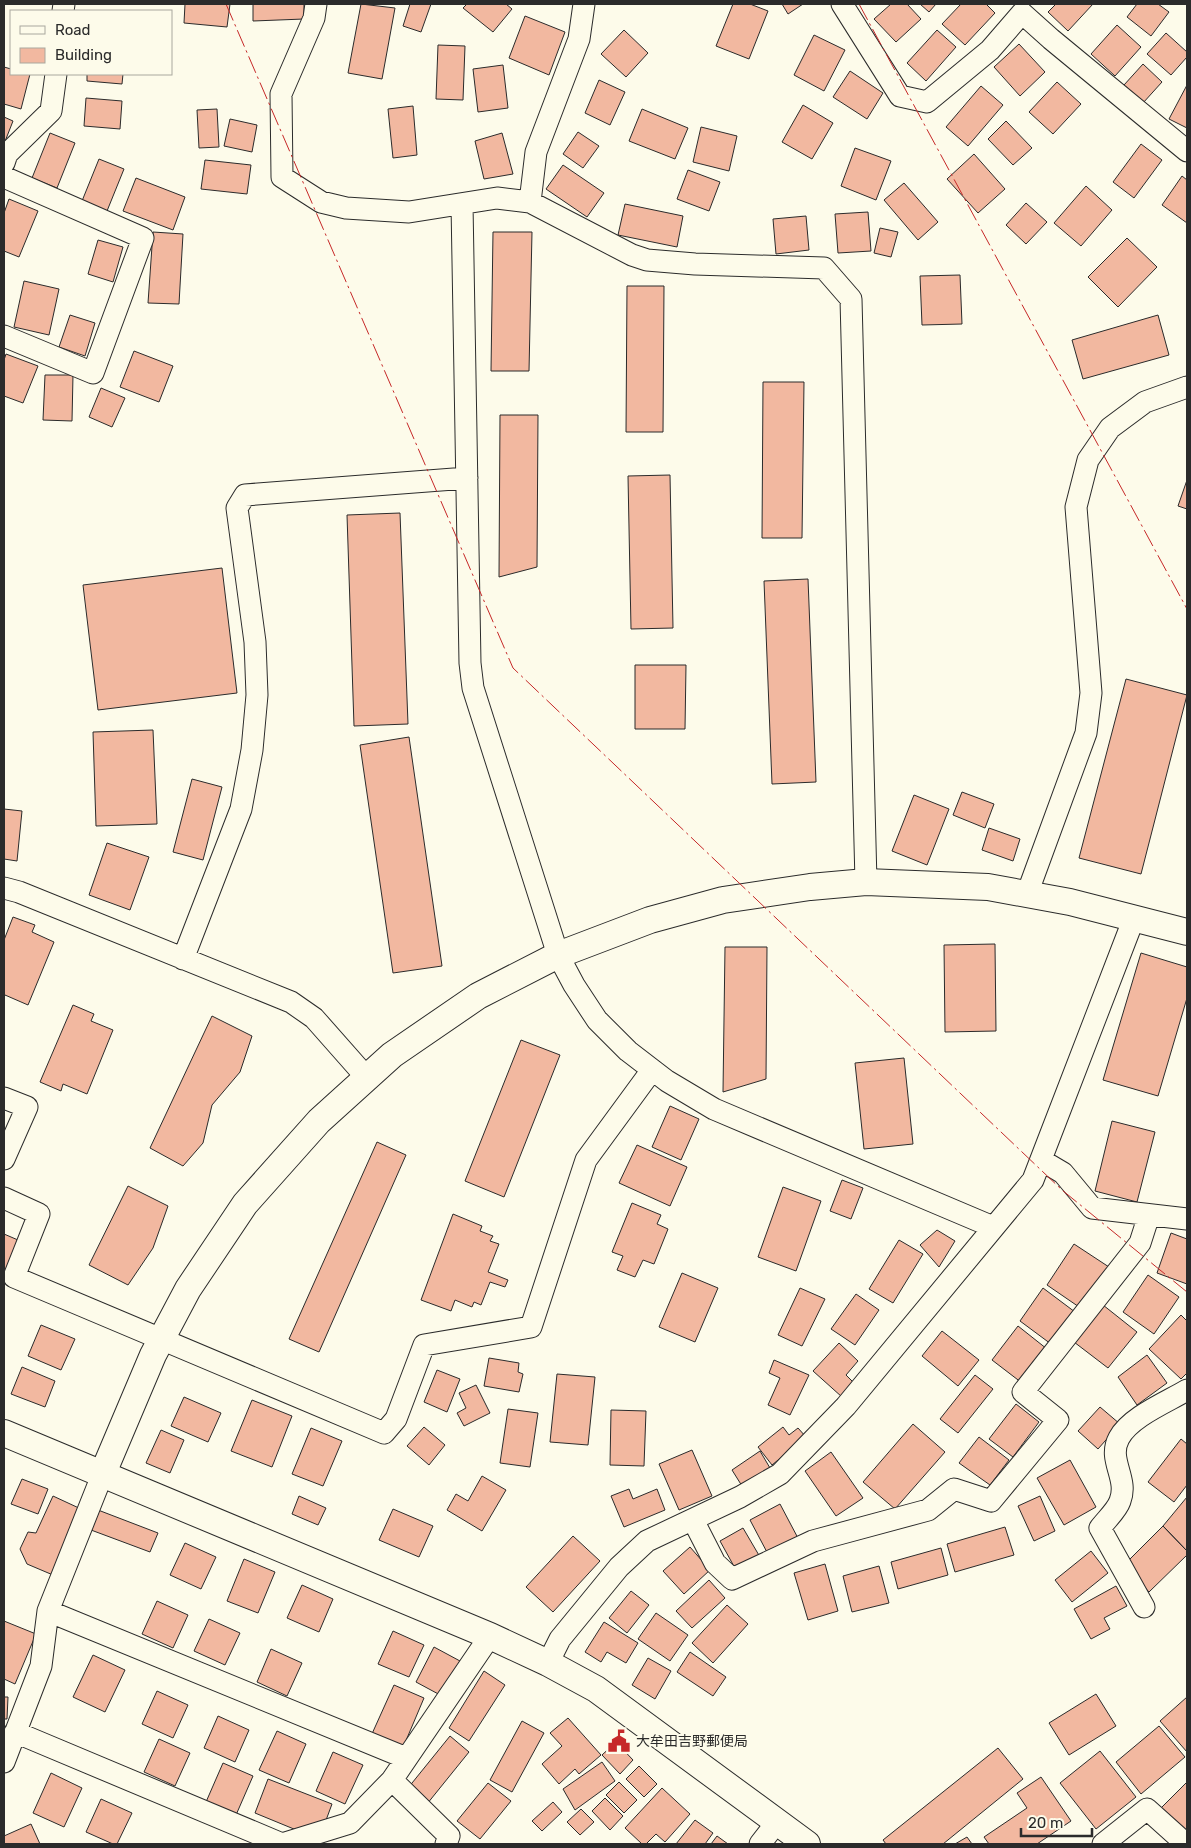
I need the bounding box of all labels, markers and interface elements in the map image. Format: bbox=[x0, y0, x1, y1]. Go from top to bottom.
legend bbox=[10, 10, 172, 75]
text: Road bbox=[55, 21, 91, 39]
text: Building bbox=[55, 46, 112, 64]
public building icon: 大牟田吉野郵便局 bbox=[606, 1728, 632, 1754]
place label: 大牟田吉野郵便局 bbox=[636, 1733, 748, 1750]
scale bar bbox=[1021, 1806, 1092, 1838]
text: 20 m bbox=[1028, 1814, 1063, 1832]

